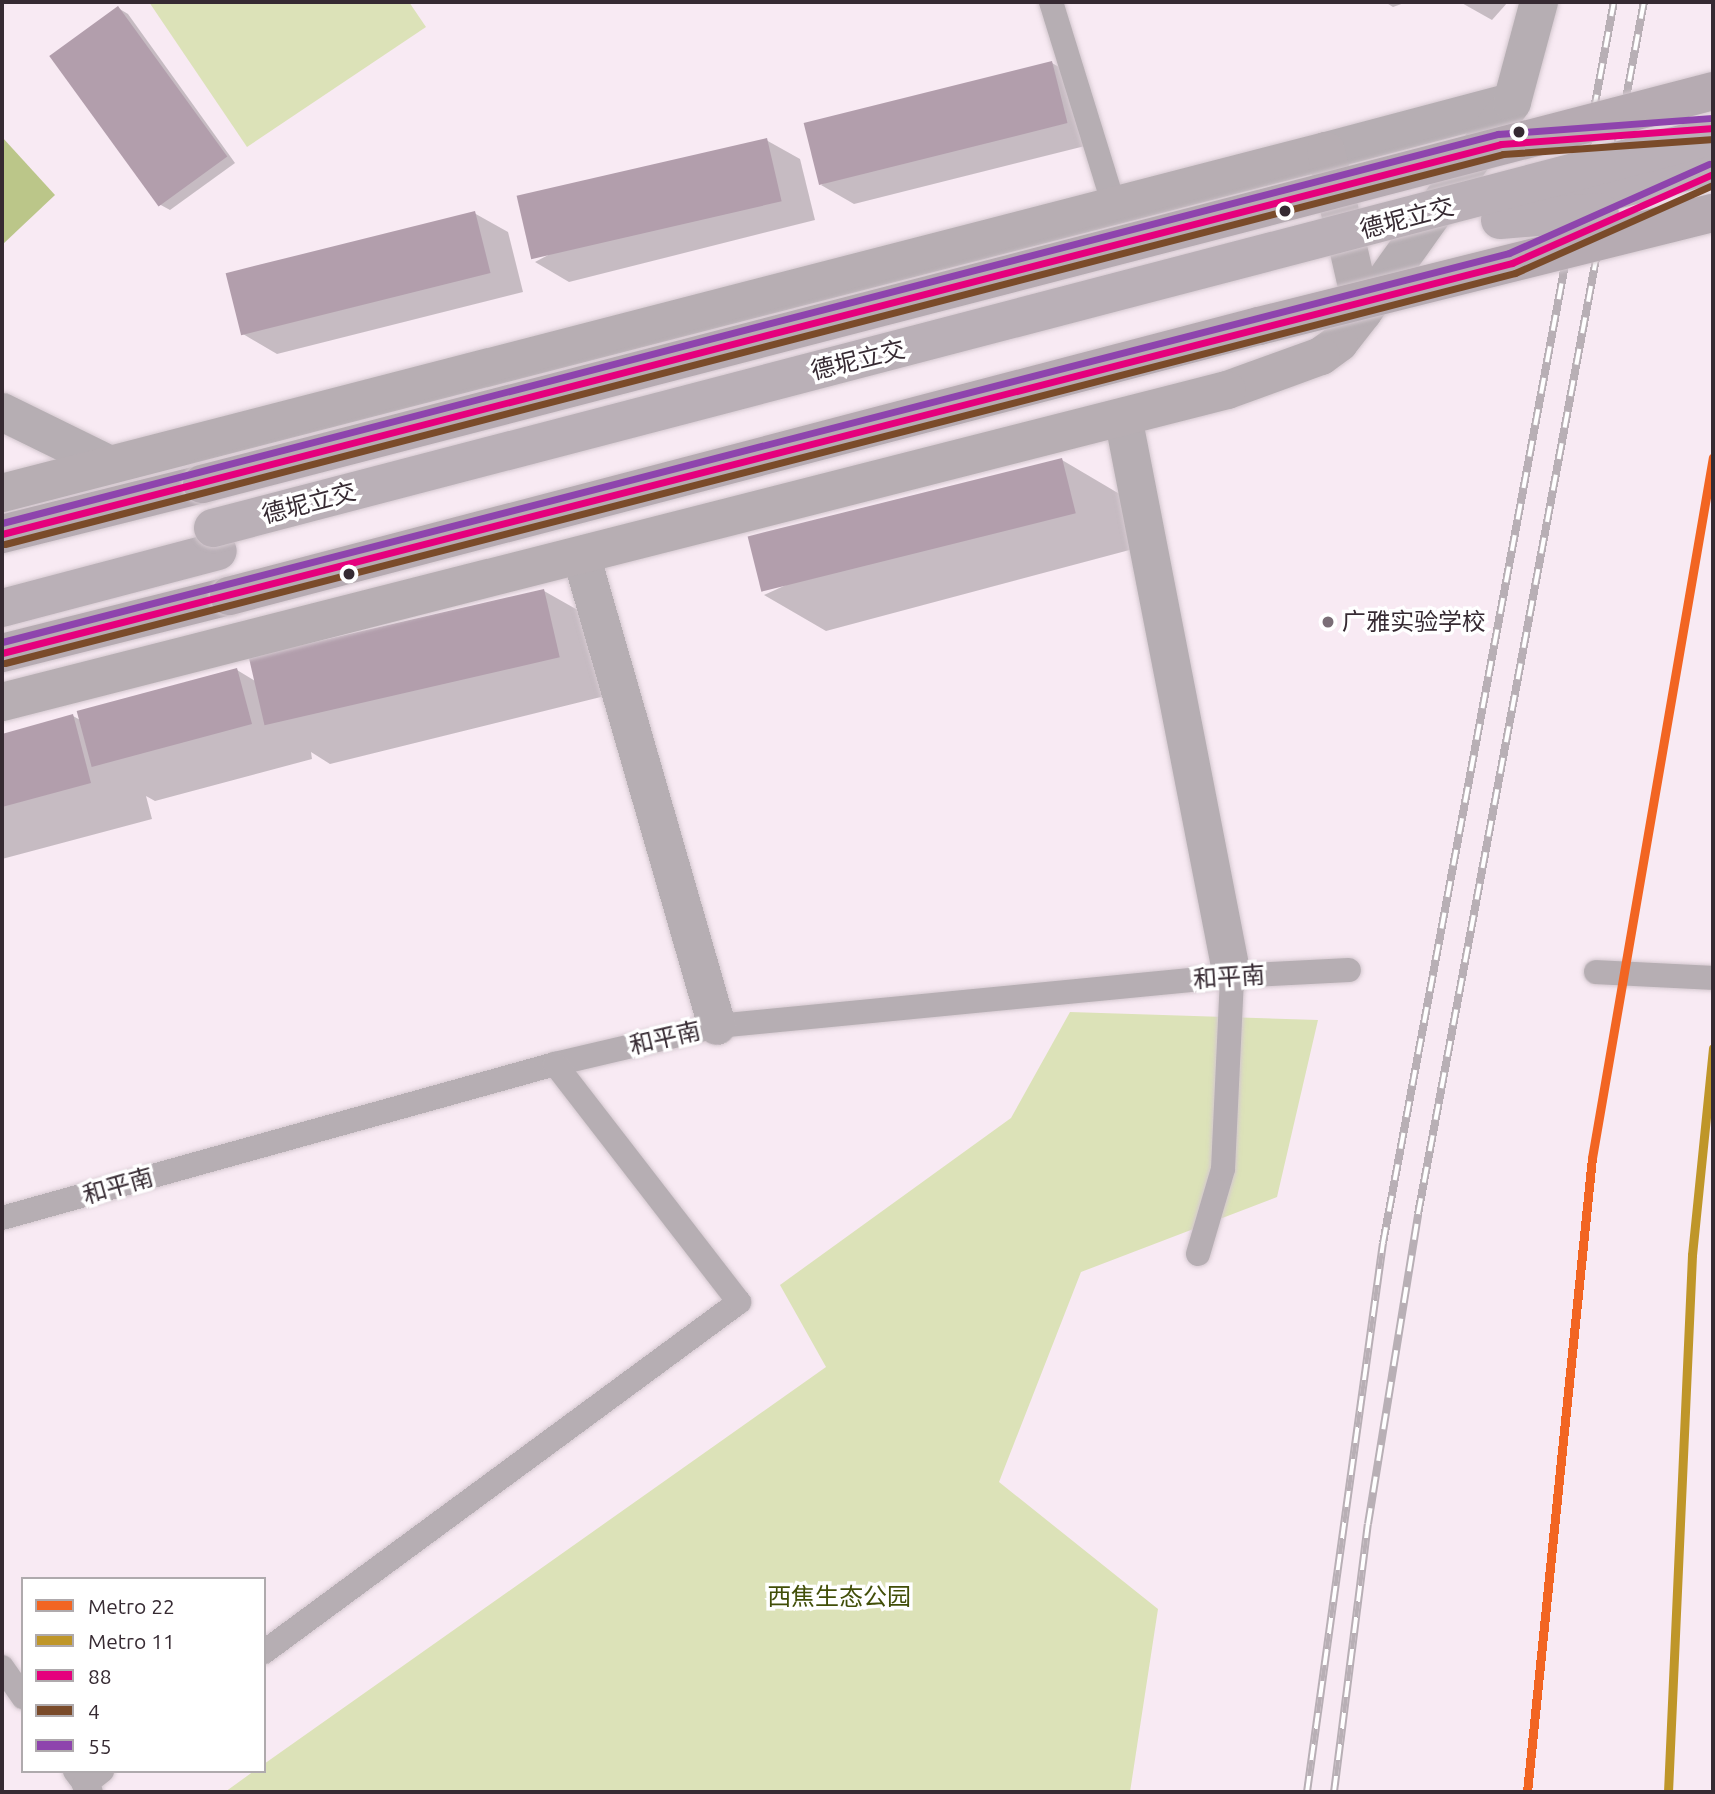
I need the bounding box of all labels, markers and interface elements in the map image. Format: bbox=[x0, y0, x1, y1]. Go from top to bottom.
unlabelled marker bbox=[1512, 125, 1526, 139]
street label: 德坭立交 bbox=[1357, 192, 1457, 244]
unlabelled marker bbox=[1278, 204, 1292, 218]
street label: 德坭立交 bbox=[808, 334, 908, 386]
street label: 德坭立交 bbox=[259, 477, 359, 529]
unlabelled marker bbox=[342, 567, 356, 581]
place label: 广雅实验学校 bbox=[1342, 608, 1486, 636]
marker: 广雅实验学校 bbox=[1320, 614, 1336, 630]
street label: 和平南 bbox=[1192, 960, 1266, 994]
street label: 和平南 bbox=[627, 1016, 703, 1060]
street label: 和平南 bbox=[79, 1162, 157, 1210]
legend bbox=[21, 1577, 266, 1773]
park label: 西焦生态公园 bbox=[767, 1583, 911, 1611]
text: Metro 22 bbox=[88, 1594, 175, 1618]
text: Metro 11 bbox=[88, 1629, 175, 1653]
text: 88 bbox=[88, 1664, 112, 1688]
text: 4 bbox=[88, 1699, 100, 1723]
text: 55 bbox=[88, 1734, 112, 1758]

